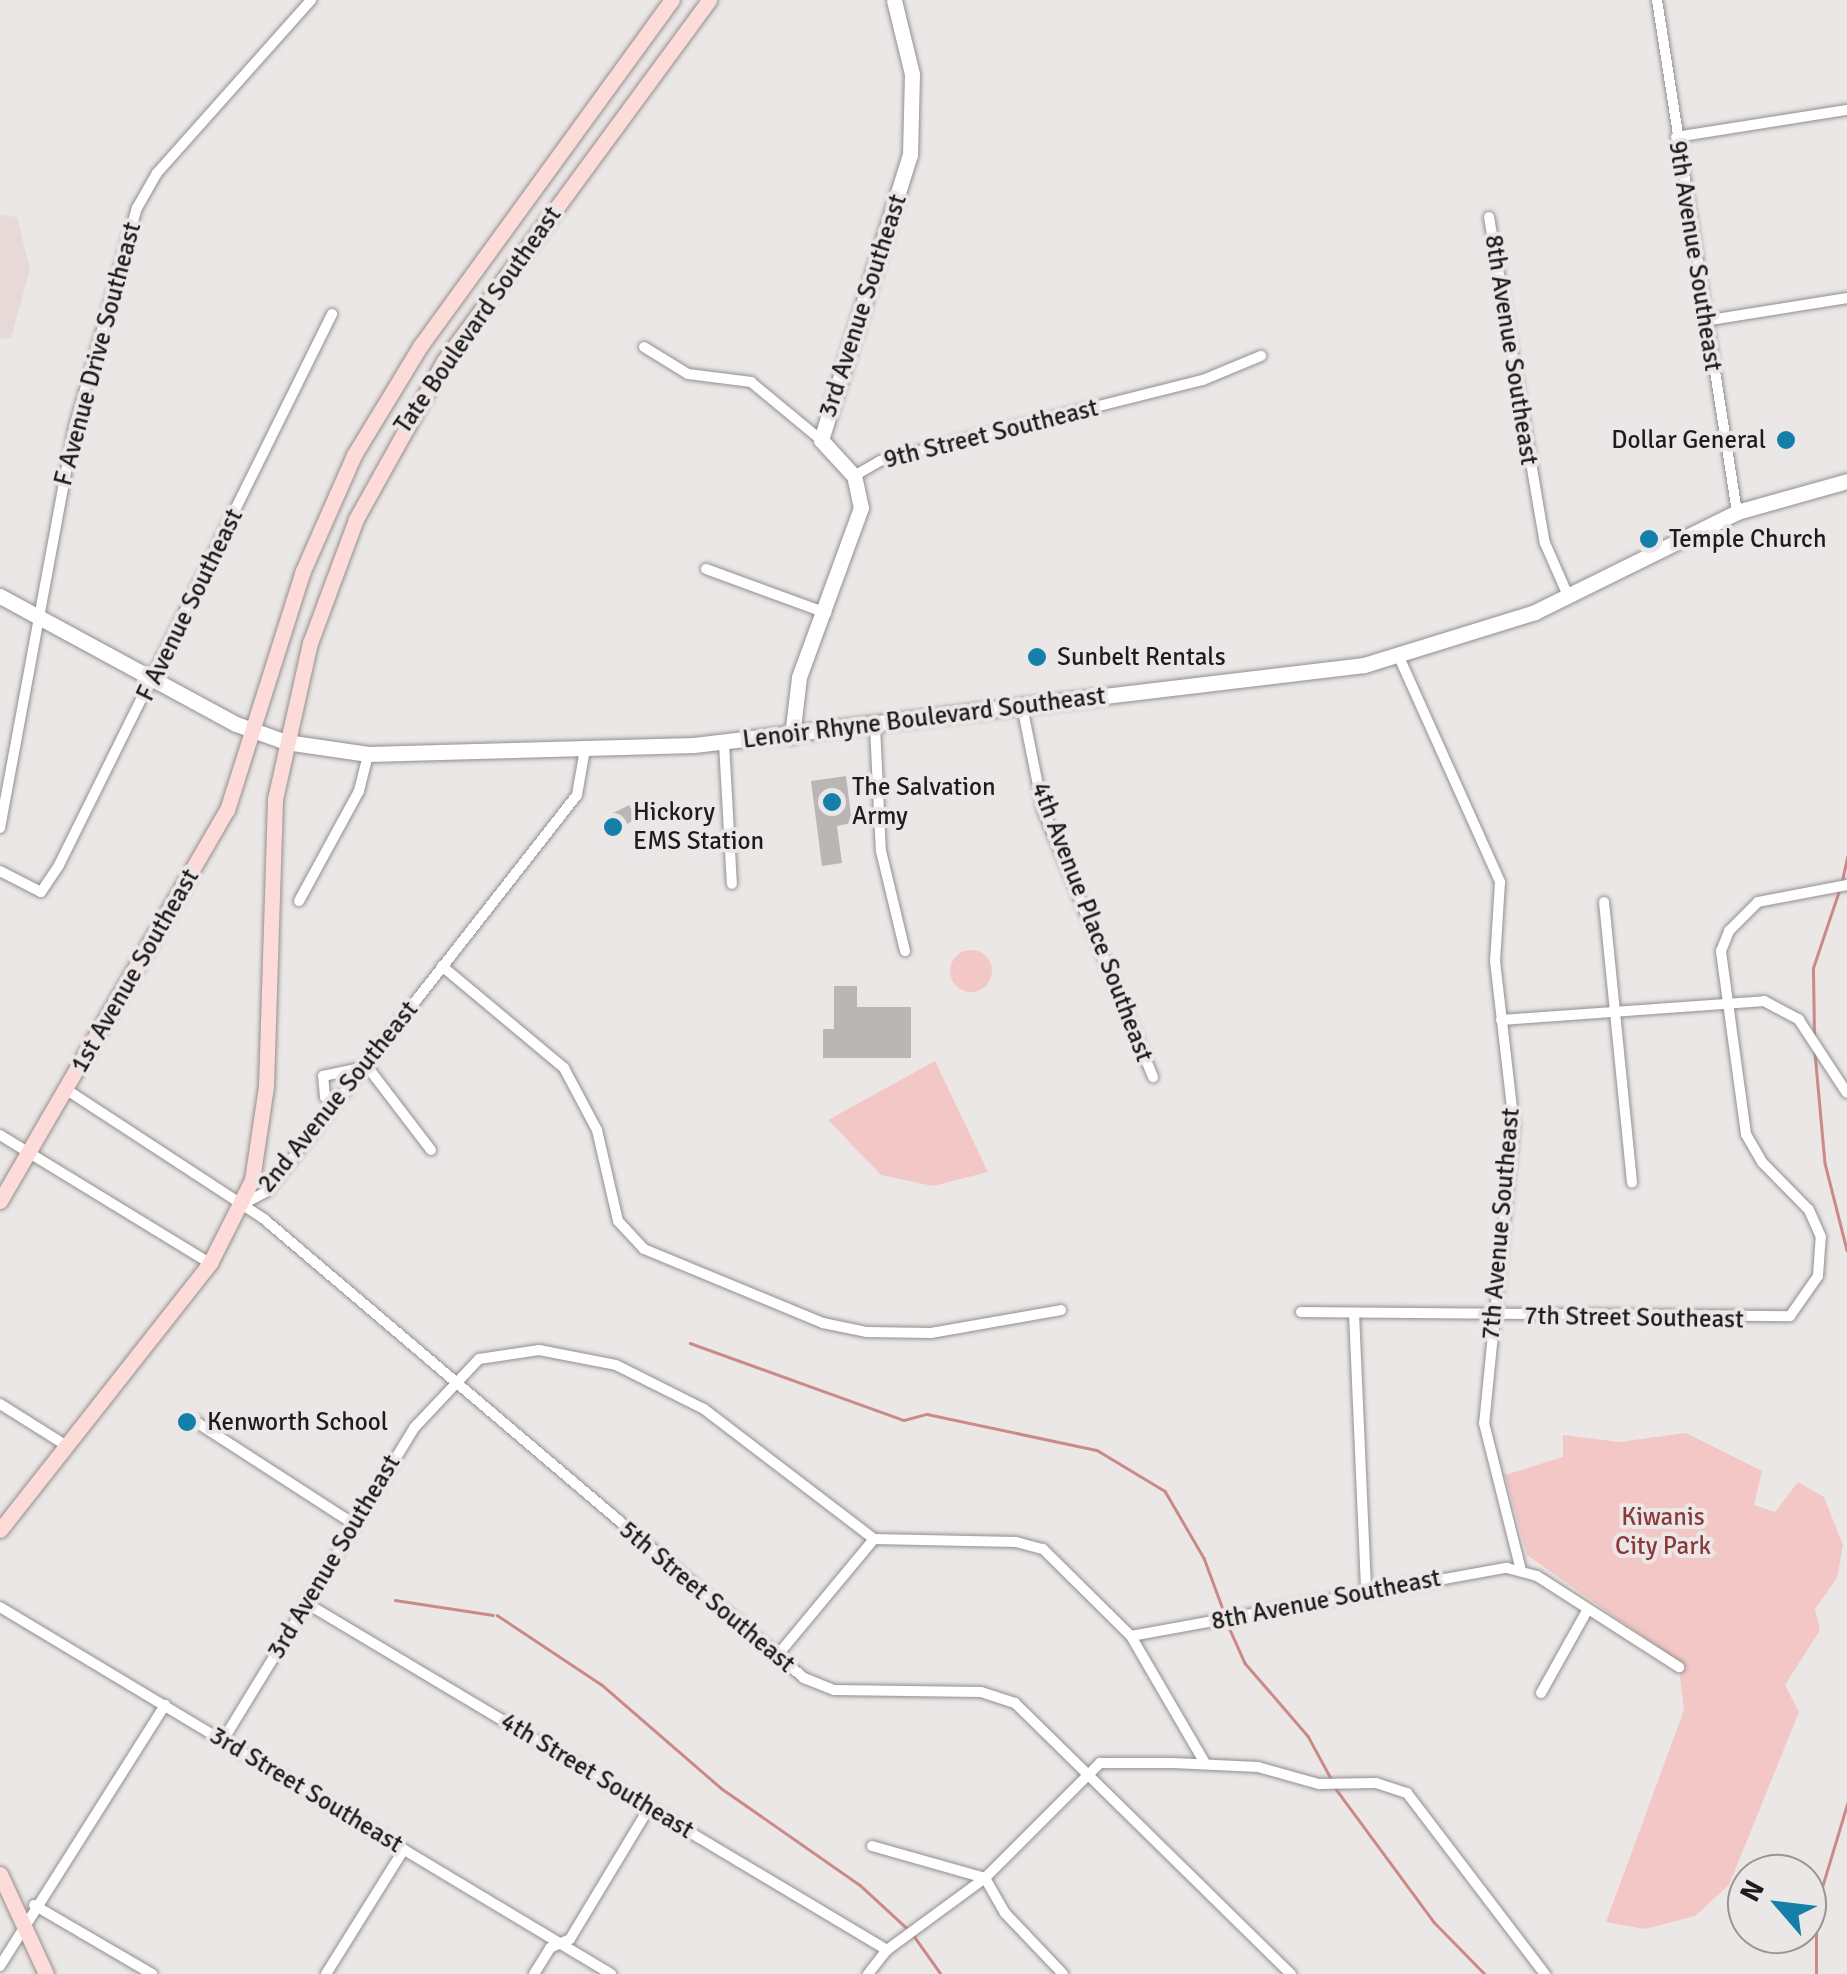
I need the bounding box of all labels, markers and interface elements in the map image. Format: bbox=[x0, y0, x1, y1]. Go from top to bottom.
street label: 9th Avenue Southeast bbox=[1662, 139, 1728, 373]
street label: 3rd Avenue Southeast bbox=[813, 191, 913, 421]
street label: Tate Boulevard Southeast bbox=[388, 201, 568, 439]
street label: F Avenue Drive Southeast bbox=[48, 219, 148, 489]
street label: 8th Avenue Southeast bbox=[1478, 233, 1544, 467]
street label: 9th Street Southeast bbox=[881, 393, 1101, 475]
place label: Dollar General bbox=[1611, 425, 1766, 455]
marker: Dollar General bbox=[1775, 429, 1797, 451]
street label: F Avenue Southeast bbox=[130, 504, 250, 706]
place label: Temple Church bbox=[1669, 524, 1827, 554]
marker: Temple Church bbox=[1638, 528, 1660, 550]
place label: Sunbelt Rentals bbox=[1057, 642, 1226, 672]
marker: Sunbelt Rentals bbox=[1026, 646, 1048, 668]
street label: Lenoir Rhyne Boulevard Southeast bbox=[741, 681, 1107, 755]
place label: The Salvation Army bbox=[852, 773, 996, 832]
street label: 4th Avenue Place Southeast bbox=[1025, 778, 1159, 1066]
marker: The Salvation Army bbox=[821, 791, 843, 813]
place label: Hickory EMS Station bbox=[633, 798, 764, 857]
marker: Hickory EMS Station bbox=[602, 816, 624, 838]
street label: 1st Avenue Southeast bbox=[64, 864, 206, 1078]
street label: 2nd Avenue Southeast bbox=[252, 995, 424, 1199]
street label: 7th Avenue Southeast bbox=[1476, 1107, 1526, 1341]
street label: 7th Street Southeast bbox=[1524, 1301, 1744, 1335]
place label: Kenworth School bbox=[207, 1407, 388, 1437]
marker: Kenworth School bbox=[176, 1411, 198, 1433]
street label: 3rd Avenue Southeast bbox=[261, 1450, 407, 1664]
park label: Kiwanis City Park bbox=[1615, 1503, 1711, 1562]
street label: 5th Street Southeast bbox=[613, 1515, 801, 1679]
street label: 8th Avenue Southeast bbox=[1209, 1563, 1443, 1637]
street label: 4th Street Southeast bbox=[495, 1707, 699, 1845]
street label: 3rd Street Southeast bbox=[204, 1721, 408, 1859]
north arrow bbox=[1727, 1854, 1827, 1954]
text: N bbox=[1733, 1874, 1772, 1907]

